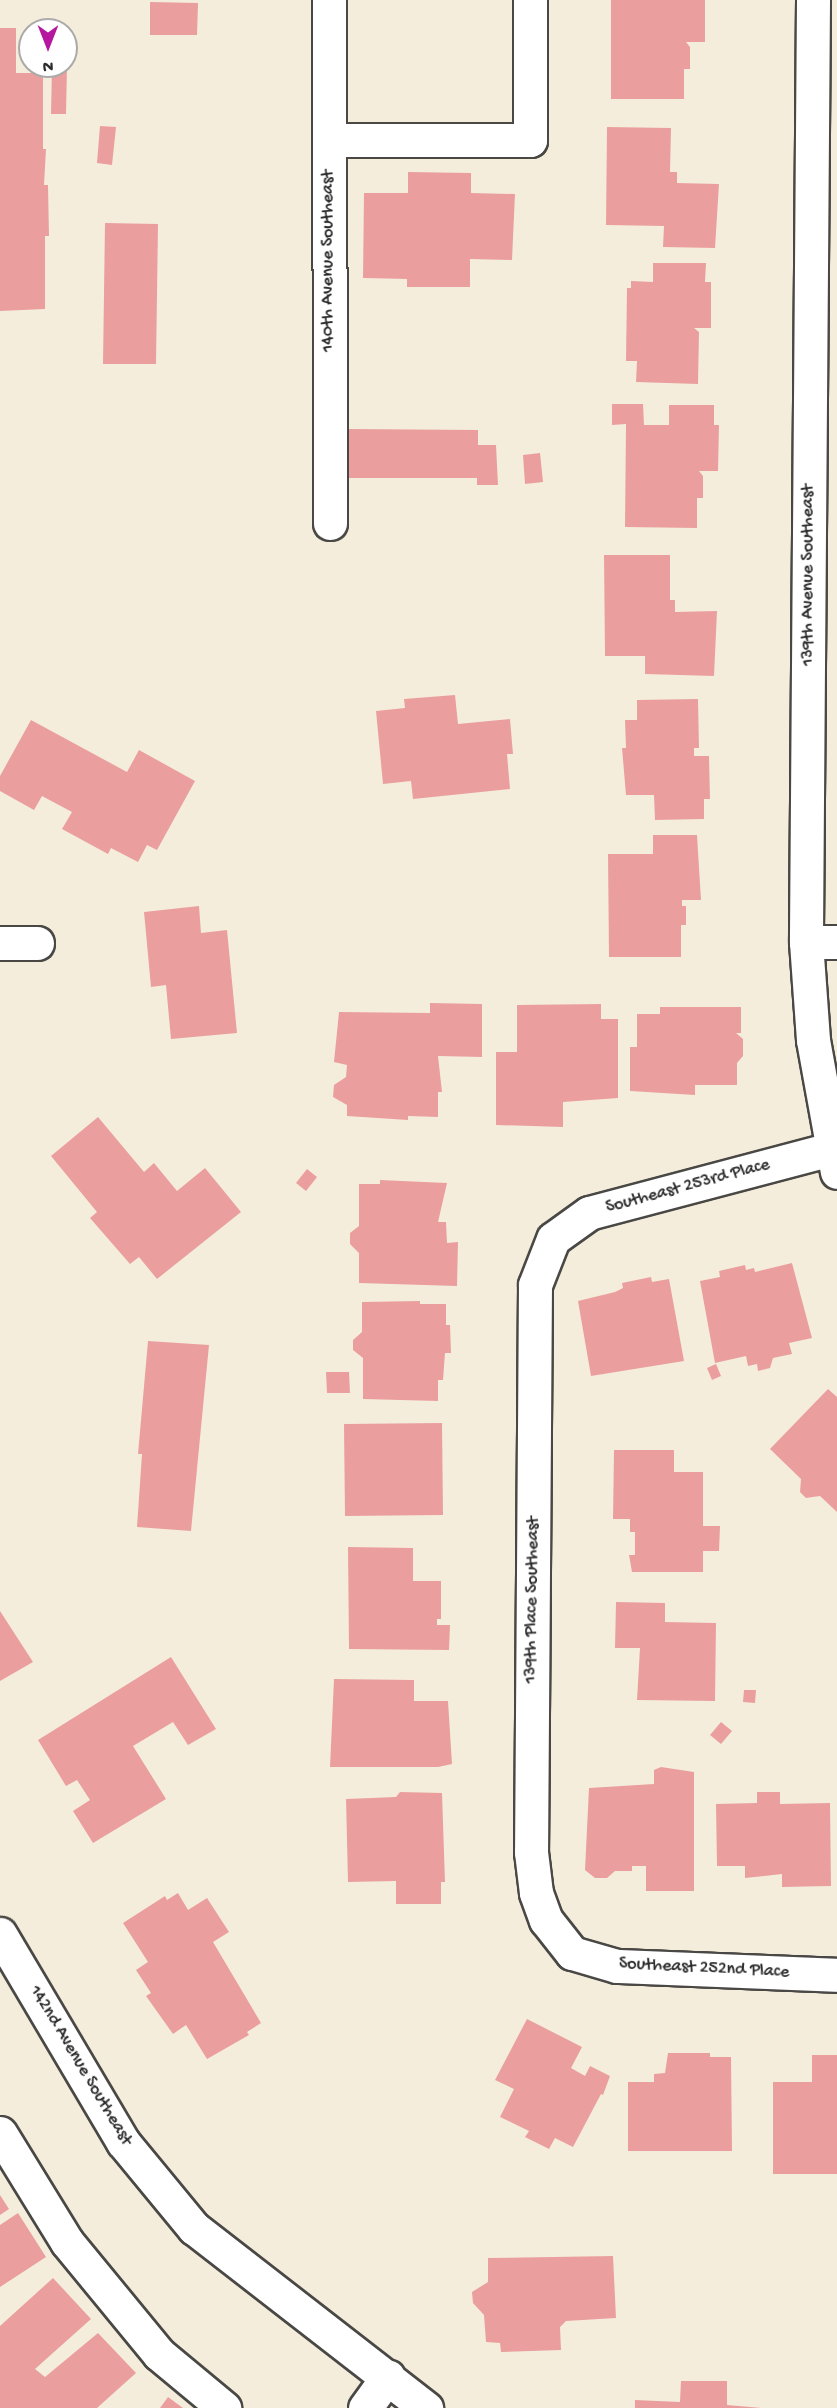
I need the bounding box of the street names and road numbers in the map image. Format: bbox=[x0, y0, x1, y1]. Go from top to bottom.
street label: 140th Avenue Southeast bbox=[318, 170, 340, 352]
street label: 139th Avenue Southeast bbox=[798, 484, 820, 666]
street label: Southeast 253rd Place bbox=[604, 1155, 772, 1219]
street label: 139th Place Southeast bbox=[521, 1516, 545, 1684]
street label: Southeast 252nd Place bbox=[618, 1954, 790, 1984]
street label: 142nd Avenue Southeast bbox=[24, 1982, 136, 2150]

